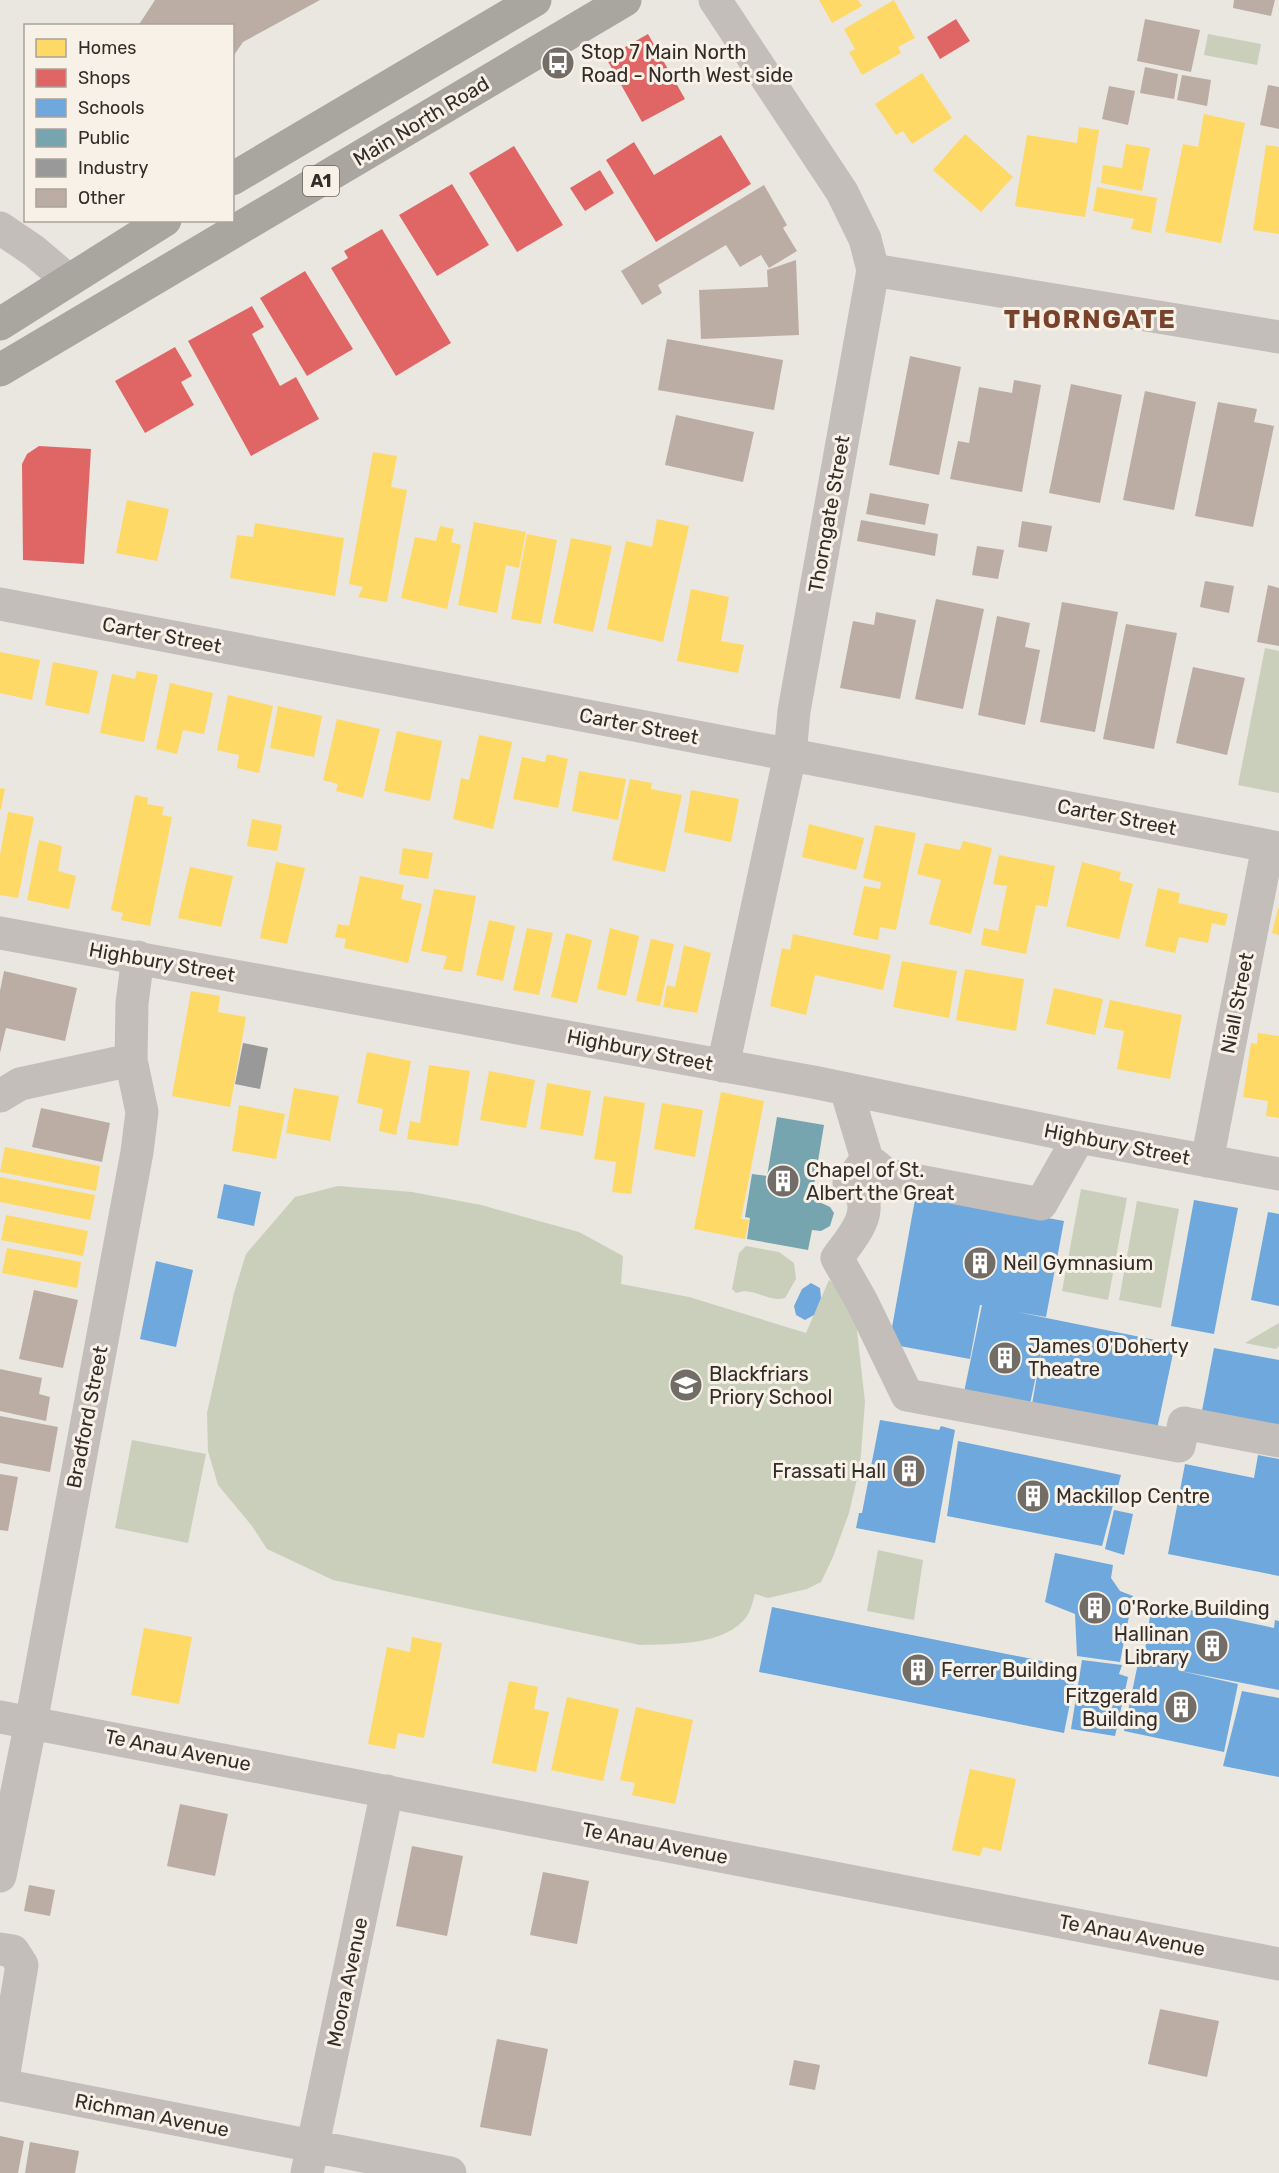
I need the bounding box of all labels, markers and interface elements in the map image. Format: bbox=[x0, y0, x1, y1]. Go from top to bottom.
legend bbox=[24, 24, 234, 222]
text: Homes bbox=[78, 37, 136, 59]
place label: Stop 7 Main North Road - North West side bbox=[581, 40, 793, 87]
bus stop icon: Stop 7 Main North Road - North West side bbox=[540, 45, 576, 81]
text: Shops bbox=[78, 67, 130, 89]
street label: Main North Road bbox=[349, 71, 493, 171]
text: Schools bbox=[78, 97, 144, 119]
text: Public bbox=[78, 127, 130, 149]
text: Industry bbox=[78, 157, 148, 179]
road number: A1 bbox=[303, 166, 339, 196]
text: Other bbox=[78, 187, 125, 209]
district label: THORNGATE bbox=[1004, 304, 1176, 335]
street label: Thorngate Street bbox=[803, 433, 855, 594]
street label: Carter Street bbox=[100, 612, 224, 658]
street label: Carter Street bbox=[577, 703, 701, 749]
street label: Carter Street bbox=[1055, 794, 1179, 840]
street label: Highbury Street bbox=[87, 937, 237, 987]
street label: Niall Street bbox=[1215, 950, 1259, 1055]
street label: Highbury Street bbox=[565, 1024, 715, 1076]
street label: Highbury Street bbox=[1042, 1118, 1192, 1170]
place label: Chapel of St. Albert the Great bbox=[806, 1158, 955, 1205]
building icon: Chapel of St. Albert the Great bbox=[765, 1163, 801, 1199]
building icon: Neil Gymnasium bbox=[962, 1245, 998, 1281]
place label: Neil Gymnasium bbox=[1003, 1251, 1153, 1275]
place label: James O'Doherty Theatre bbox=[1028, 1334, 1189, 1381]
building icon: James O'Doherty Theatre bbox=[987, 1340, 1023, 1376]
street label: Bradford Street bbox=[61, 1343, 113, 1490]
place label: Blackfriars Priory School bbox=[709, 1362, 832, 1409]
school or university icon: Blackfriars Priory School bbox=[668, 1367, 704, 1403]
building icon: Frassati Hall bbox=[891, 1453, 927, 1489]
place label: Frassati Hall bbox=[772, 1459, 886, 1483]
building icon: Mackillop Centre bbox=[1015, 1478, 1051, 1514]
place label: Mackillop Centre bbox=[1056, 1484, 1210, 1508]
building icon: O'Rorke Building bbox=[1077, 1590, 1113, 1626]
place label: O'Rorke Building bbox=[1118, 1596, 1270, 1620]
place label: Hallinan Library bbox=[1114, 1622, 1189, 1669]
building icon: Hallinan Library bbox=[1194, 1628, 1230, 1664]
building icon: Ferrer Building bbox=[900, 1652, 936, 1688]
place label: Ferrer Building bbox=[941, 1658, 1078, 1682]
place label: Fitzgerald Building bbox=[1065, 1684, 1158, 1731]
building icon: Fitzgerald Building bbox=[1163, 1689, 1199, 1725]
street label: Te Anau Avenue bbox=[103, 1724, 253, 1776]
street label: Te Anau Avenue bbox=[580, 1817, 730, 1869]
street label: Te Anau Avenue bbox=[1057, 1909, 1207, 1961]
street label: Moora Avenue bbox=[322, 1915, 372, 2049]
street label: Richman Avenue bbox=[73, 2088, 231, 2142]

